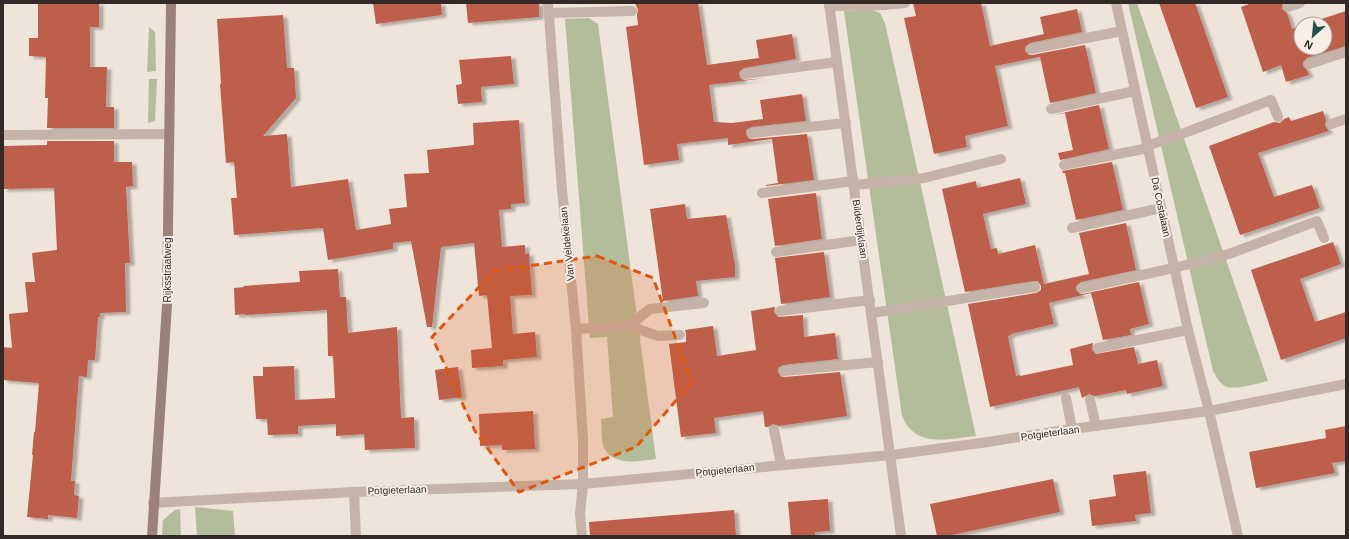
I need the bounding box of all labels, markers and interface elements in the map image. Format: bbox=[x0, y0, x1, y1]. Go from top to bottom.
north arrow bbox=[1293, 16, 1333, 56]
text: N bbox=[1302, 38, 1315, 52]
street label: Da Costalaan bbox=[1149, 176, 1173, 238]
street label: Bilderdijklaan bbox=[850, 199, 870, 259]
street label: Van Veldekelaan bbox=[558, 206, 576, 282]
street label: Rijksstraatweg bbox=[162, 237, 173, 303]
street label: Potgieterlaan bbox=[1020, 423, 1080, 443]
street label: Potgieterlaan bbox=[695, 461, 755, 479]
street label: Potgieterlaan bbox=[367, 483, 427, 497]

